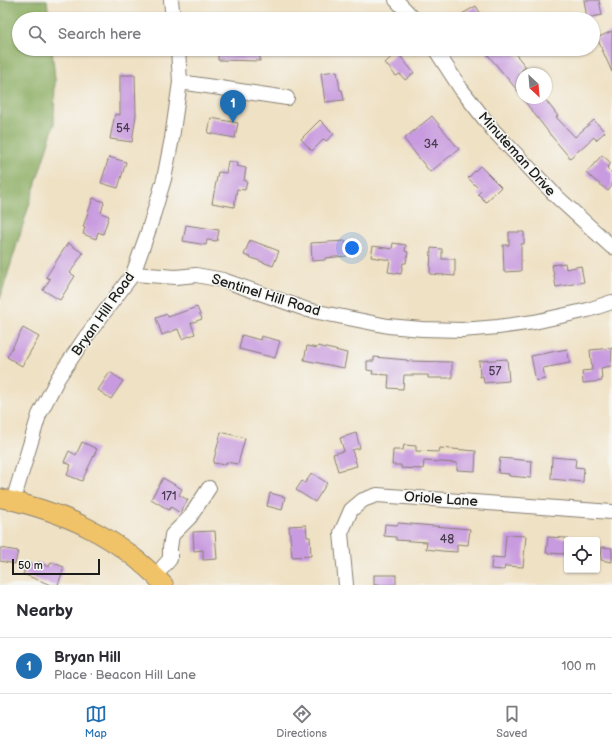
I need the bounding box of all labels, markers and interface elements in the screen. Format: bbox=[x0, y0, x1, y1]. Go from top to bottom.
search box bbox=[12, 12, 600, 56]
icon: search bbox=[26, 23, 48, 45]
text: Search here bbox=[58, 25, 141, 44]
north arrow bbox=[516, 68, 552, 104]
pin: 1 bbox=[220, 90, 246, 123]
street label: Minuteman Drive bbox=[475, 108, 559, 200]
house number: 54 bbox=[116, 121, 131, 136]
house number: 34 bbox=[424, 137, 439, 152]
your location bbox=[342, 238, 362, 258]
street label: Bryan Hill Road bbox=[68, 269, 138, 359]
street label: Sentinel Hill Road bbox=[210, 270, 322, 320]
house number: 57 bbox=[489, 364, 501, 379]
street label: Oriole Lane bbox=[404, 488, 478, 510]
house number: 171 bbox=[161, 489, 177, 504]
house number: 48 bbox=[440, 532, 454, 547]
map controls bbox=[564, 537, 600, 573]
button: locate bbox=[564, 537, 600, 573]
scale bar bbox=[12, 557, 100, 576]
text: 50 m bbox=[18, 559, 43, 572]
text: Nearby bbox=[16, 601, 73, 621]
text: Bryan Hill bbox=[54, 648, 121, 667]
text: 1 bbox=[26, 658, 32, 674]
text: 100 m bbox=[561, 658, 596, 674]
text: Place · Beacon Hill Lane bbox=[54, 667, 196, 683]
tab: Map bbox=[85, 703, 107, 740]
tab: Directions bbox=[276, 703, 327, 740]
tab: Saved bbox=[496, 703, 527, 740]

